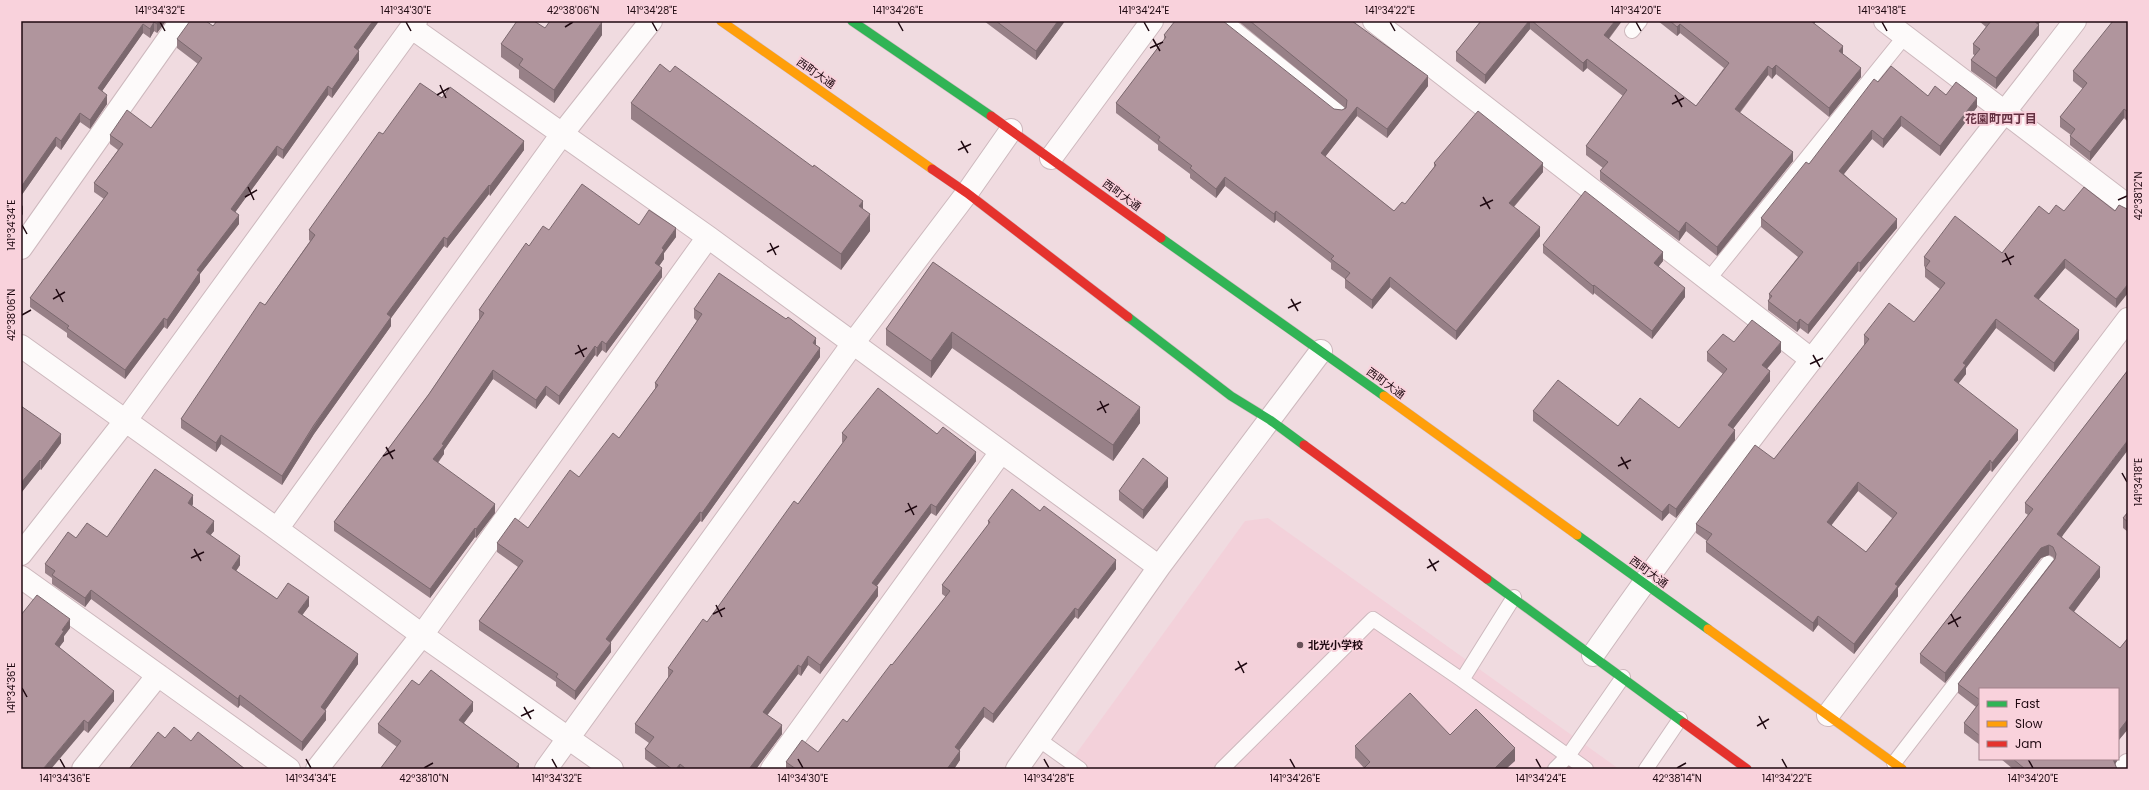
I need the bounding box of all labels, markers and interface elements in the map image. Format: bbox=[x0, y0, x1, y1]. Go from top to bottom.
text: 141°34'32"E bbox=[135, 3, 185, 18]
text: 141°34'30"E bbox=[381, 3, 431, 18]
text: 42°38'06"N bbox=[547, 3, 599, 18]
text: 141°34'28"E bbox=[627, 3, 677, 18]
text: 141°34'26"E bbox=[873, 3, 923, 18]
text: 141°34'24"E bbox=[1119, 3, 1169, 18]
text: 141°34'22"E bbox=[1365, 3, 1415, 18]
text: 141°34'20"E bbox=[1611, 3, 1661, 18]
text: 141°34'18"E bbox=[1858, 3, 1906, 18]
street label: 西町大通 bbox=[793, 54, 839, 92]
district label: 花園町四丁目 bbox=[1965, 110, 2037, 127]
text: 42°38'12"N bbox=[2131, 172, 2146, 220]
street label: 西町大通 bbox=[1099, 176, 1145, 214]
text: 141°34'34"E bbox=[4, 200, 19, 250]
text: 42°38'06"N bbox=[4, 289, 19, 341]
street label: 西町大通 bbox=[1363, 364, 1409, 402]
text: 141°34'18"E bbox=[2131, 458, 2146, 506]
street label: 西町大通 bbox=[1626, 553, 1672, 591]
place label: 北光小学校 bbox=[1308, 637, 1363, 653]
marker: 北光小学校 bbox=[1295, 640, 1305, 650]
text: 141°34'36"E bbox=[4, 663, 19, 713]
legend bbox=[1979, 688, 2119, 760]
text: Fast bbox=[2015, 695, 2040, 712]
text: Slow bbox=[2015, 715, 2043, 732]
text: Jam bbox=[2015, 735, 2042, 752]
text: 141°34'36"E bbox=[40, 771, 90, 786]
text: 141°34'34"E bbox=[286, 771, 336, 786]
text: 42°38'10"N bbox=[399, 771, 449, 786]
text: 141°34'32"E bbox=[532, 771, 582, 786]
text: 141°34'30"E bbox=[778, 771, 828, 786]
text: 141°34'28"E bbox=[1024, 771, 1074, 786]
text: 141°34'26"E bbox=[1270, 771, 1320, 786]
text: 141°34'24"E bbox=[1516, 771, 1566, 786]
text: 42°38'14"N bbox=[1652, 771, 1702, 786]
text: 141°34'22"E bbox=[1762, 771, 1812, 786]
text: 141°34'20"E bbox=[2008, 771, 2058, 786]

